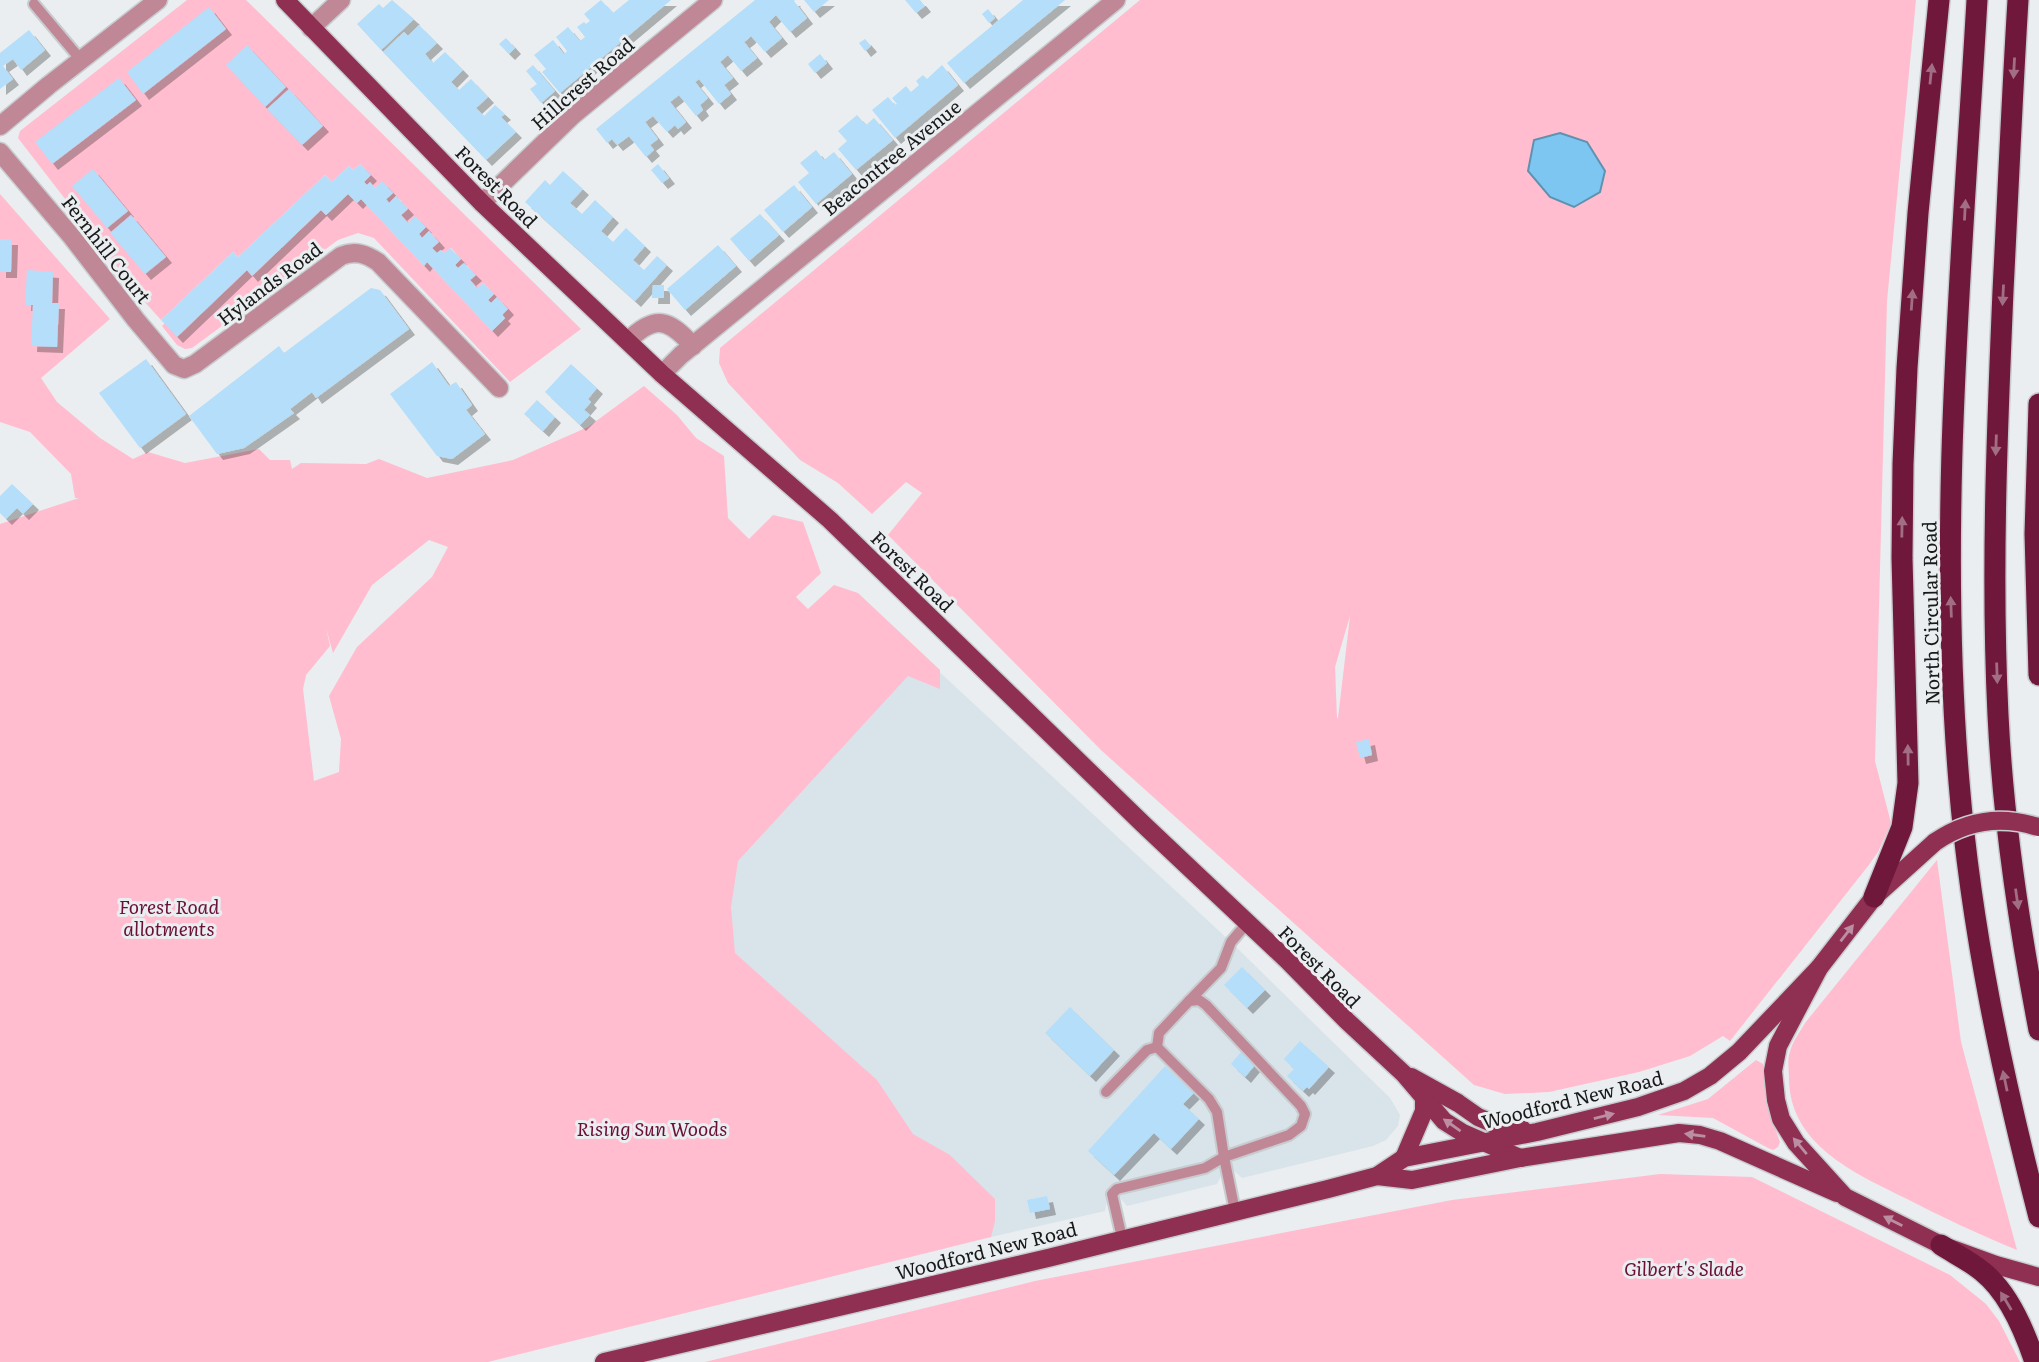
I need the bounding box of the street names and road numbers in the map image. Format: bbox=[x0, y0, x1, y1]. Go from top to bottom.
street label: Hillcrest Road bbox=[524, 30, 640, 136]
street label: Beacontree Avenue bbox=[816, 92, 966, 222]
street label: Forest Road bbox=[450, 139, 545, 234]
street label: Fernhill Court bbox=[56, 189, 158, 309]
street label: Hylands Road bbox=[211, 234, 327, 332]
street label: North Circular Road bbox=[1914, 520, 1946, 705]
street label: Forest Road bbox=[865, 524, 961, 618]
street label: Forest Road bbox=[1273, 919, 1368, 1014]
street label: Woodford New Road bbox=[1478, 1063, 1666, 1135]
street label: Woodford New Road bbox=[892, 1214, 1080, 1286]

